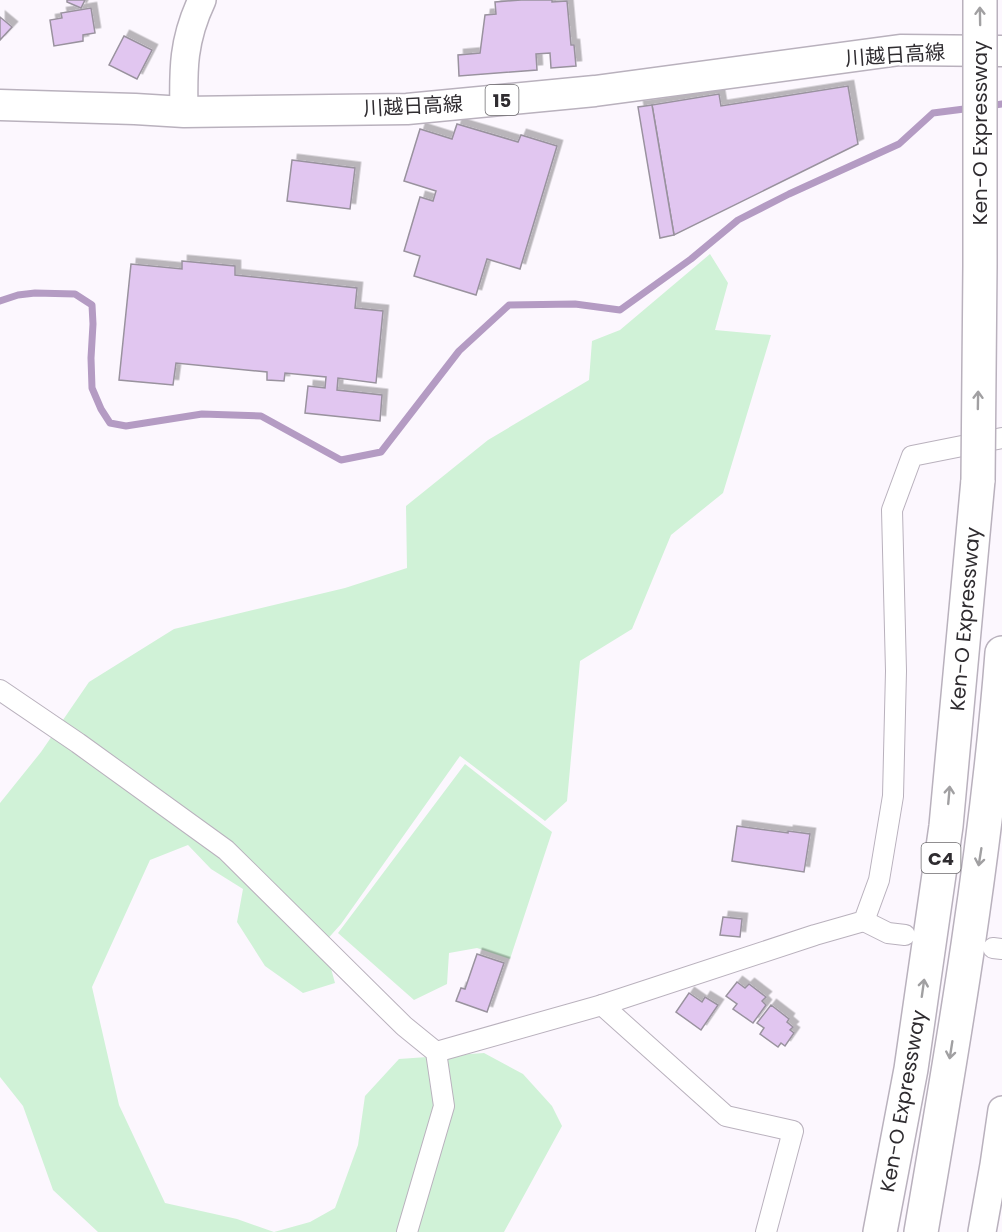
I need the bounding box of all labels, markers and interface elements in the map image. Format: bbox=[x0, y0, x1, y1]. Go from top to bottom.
one-way arrow bbox=[974, 7, 986, 27]
street label: 川越日高線 bbox=[844, 38, 946, 72]
street label: Ken-O Expressway bbox=[966, 41, 994, 225]
road number: 15 bbox=[486, 85, 518, 115]
street label: 川越日高線 bbox=[362, 89, 464, 123]
one-way arrow bbox=[973, 391, 984, 411]
street label: Ken-O Expressway bbox=[943, 526, 987, 712]
one-way arrow bbox=[944, 786, 955, 806]
road number: C4 bbox=[922, 843, 960, 873]
one-way arrow bbox=[975, 847, 986, 866]
one-way arrow bbox=[917, 979, 928, 999]
street label: Ken-O Expressway bbox=[873, 1008, 933, 1194]
one-way arrow bbox=[946, 1040, 957, 1059]

